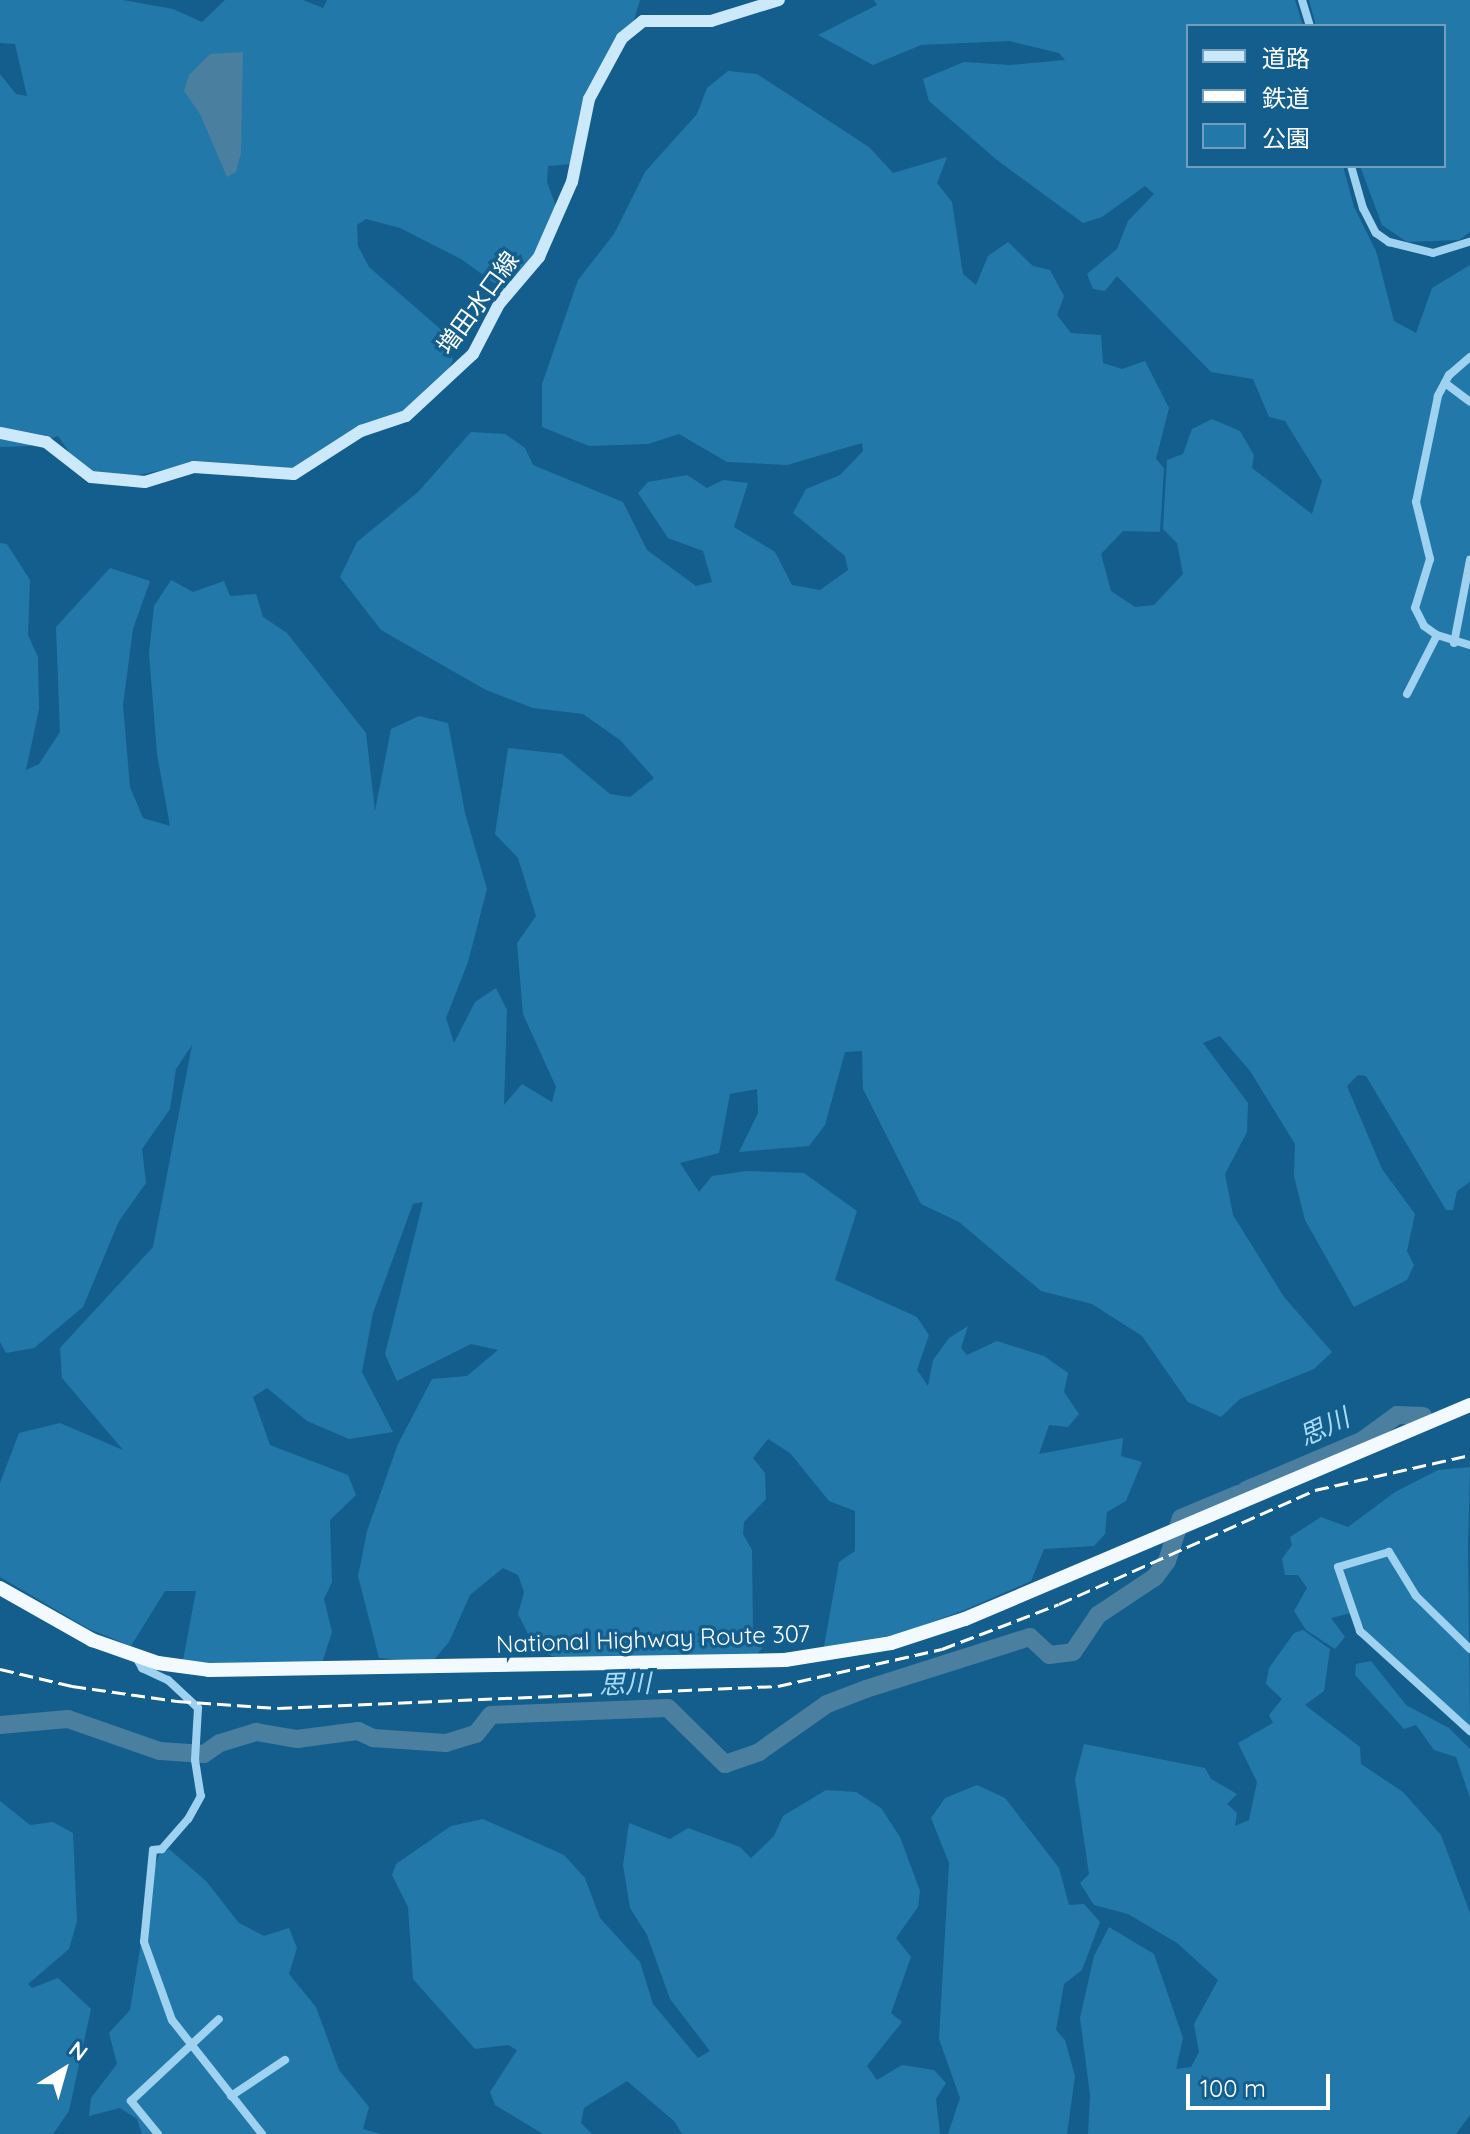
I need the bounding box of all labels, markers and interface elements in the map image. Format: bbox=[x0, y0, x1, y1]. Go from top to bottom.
legend bbox=[1186, 24, 1446, 168]
text: 道路 bbox=[1262, 43, 1310, 73]
text: 鉄道 bbox=[1262, 83, 1310, 113]
text: 公園 bbox=[1262, 123, 1310, 153]
street label: 増田水口線 bbox=[431, 246, 525, 360]
water label: 思川 bbox=[1294, 1402, 1354, 1452]
street label: National Highway Route 307 bbox=[495, 1619, 811, 1659]
water label: 思川 bbox=[598, 1668, 652, 1700]
north arrow bbox=[24, 2030, 104, 2110]
text: N bbox=[64, 2035, 93, 2067]
scale bar bbox=[1190, 2058, 1334, 2108]
text: 100 m bbox=[1200, 2073, 1266, 2103]

